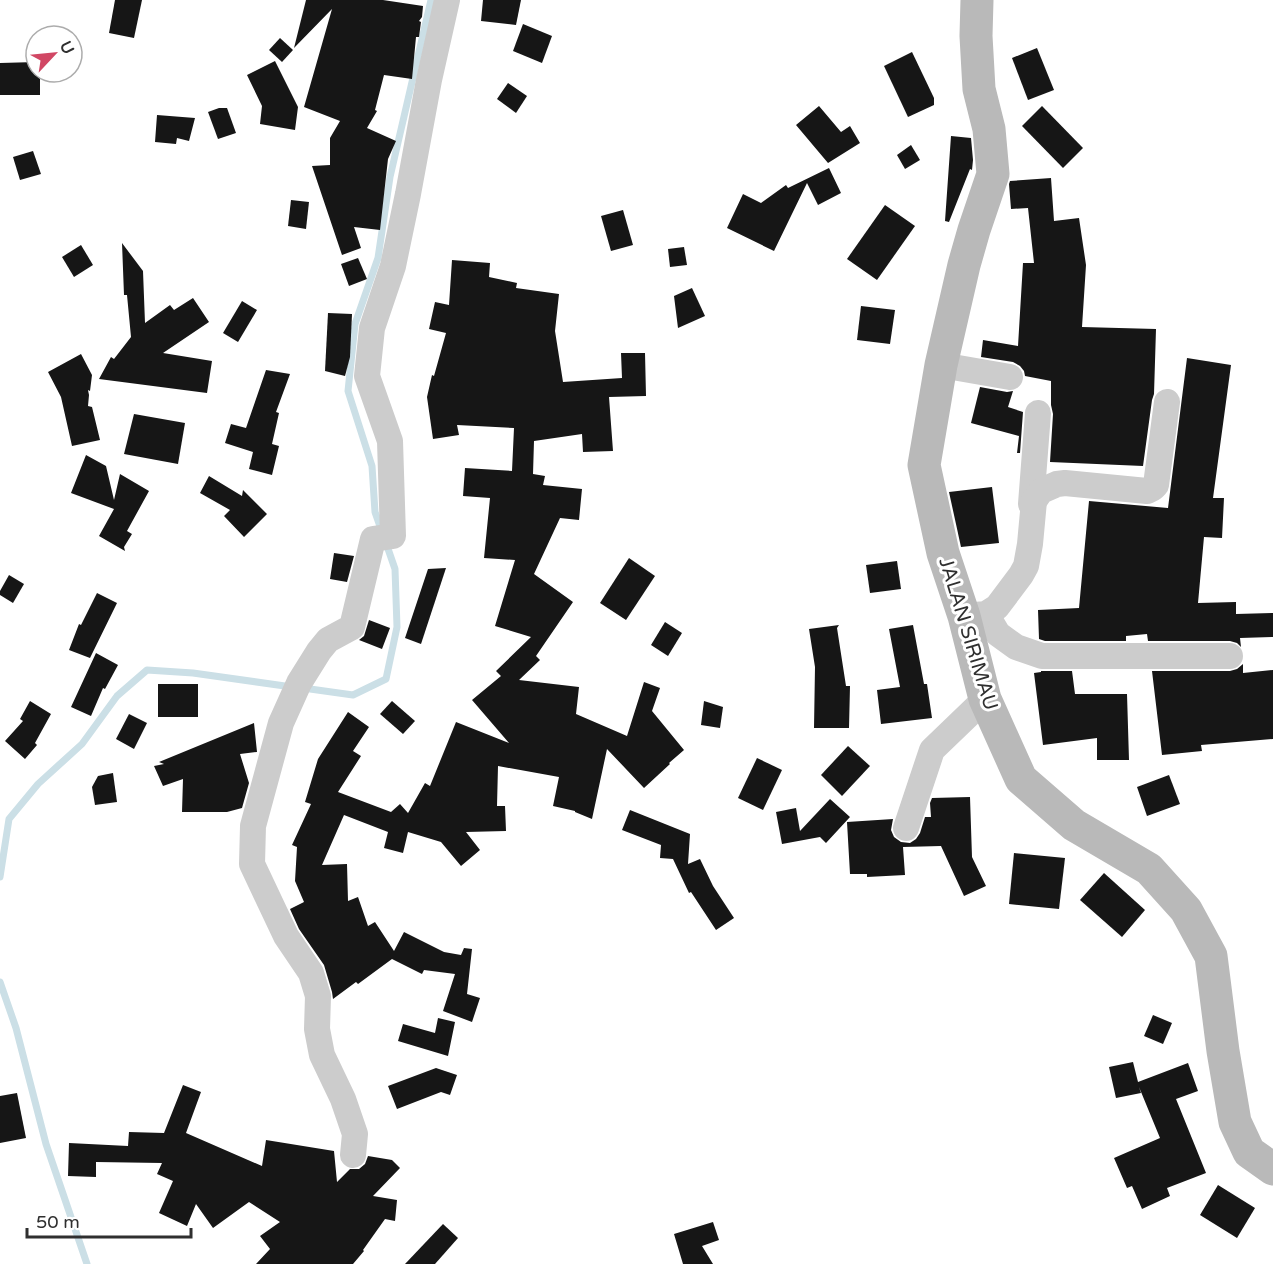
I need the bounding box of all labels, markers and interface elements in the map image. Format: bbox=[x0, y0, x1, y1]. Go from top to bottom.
north arrow bbox=[24, 24, 84, 84]
text: U bbox=[55, 38, 78, 58]
street label: JALAN SIRIMAU bbox=[933, 555, 1003, 713]
scale bar bbox=[27, 1201, 190, 1239]
text: 50 m bbox=[36, 1211, 80, 1233]

